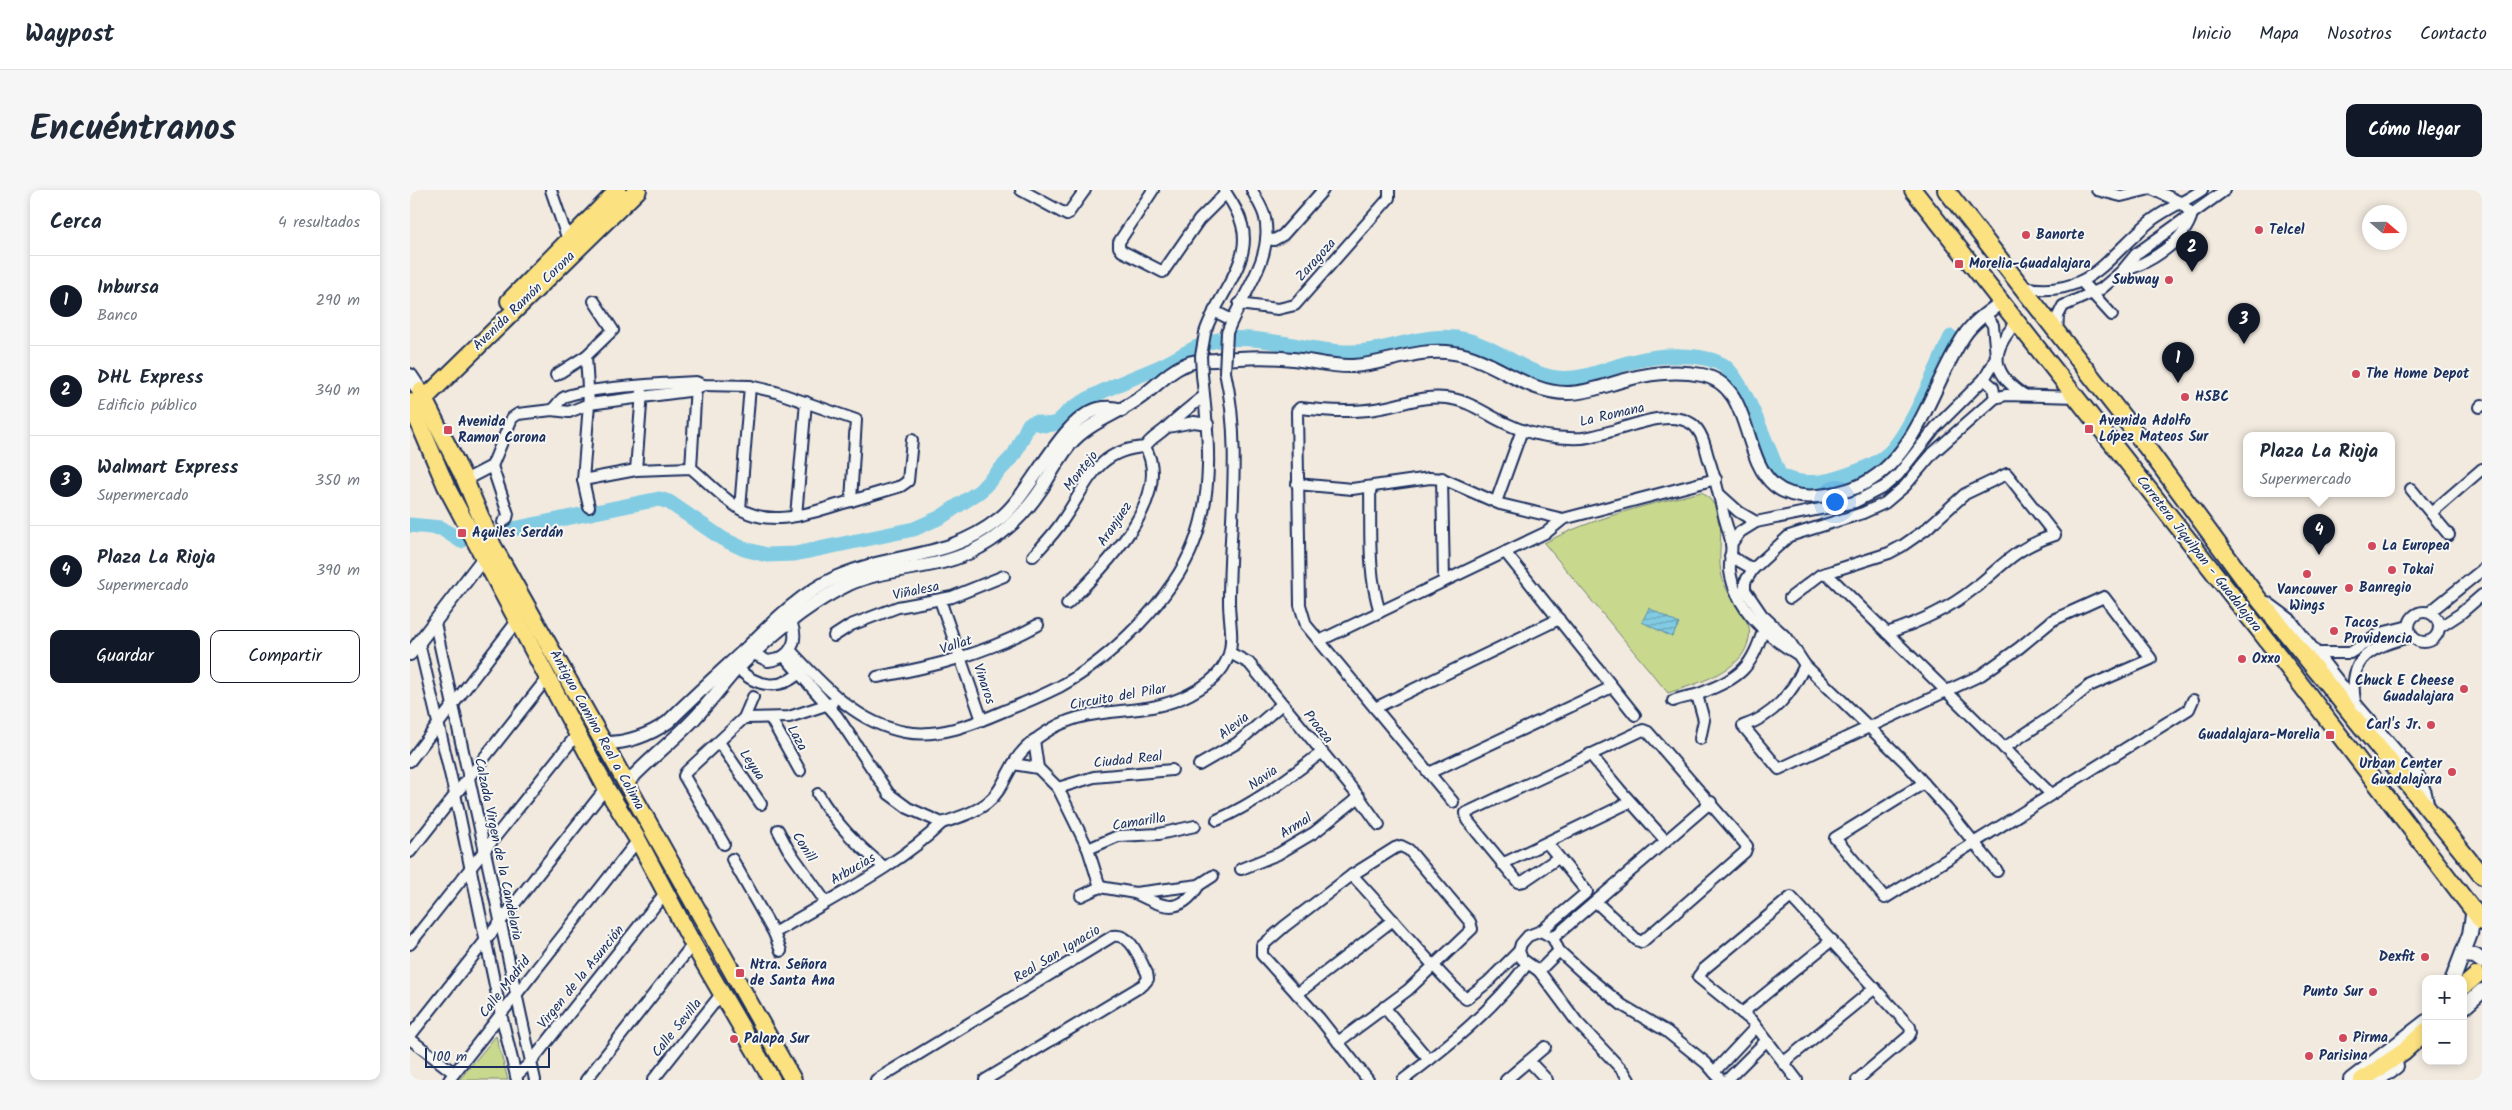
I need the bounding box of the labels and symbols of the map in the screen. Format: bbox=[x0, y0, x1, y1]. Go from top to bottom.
north arrow bbox=[2362, 205, 2407, 250]
place label: Telcel bbox=[2269, 219, 2305, 241]
place label: Banorte bbox=[2036, 224, 2084, 246]
marker: Telcel bbox=[2253, 224, 2265, 236]
marker: Banorte bbox=[2020, 229, 2032, 241]
pin: 2 bbox=[2176, 231, 2208, 272]
street label: Zaragoza bbox=[1290, 233, 1342, 287]
street label: Avenida Ramón Corona bbox=[468, 246, 580, 356]
place label: Morelia-Guadalajara bbox=[1969, 253, 2091, 275]
marker: Morelia-Guadalajara bbox=[1953, 258, 1965, 270]
place label: Subway bbox=[2112, 269, 2160, 291]
marker: Subway bbox=[2163, 274, 2175, 286]
pin: 3 bbox=[2228, 303, 2260, 344]
pin: 1 bbox=[2162, 342, 2194, 383]
place label: The Home Depot bbox=[2366, 363, 2470, 385]
marker: The Home Depot bbox=[2350, 368, 2362, 380]
place label: HSBC bbox=[2195, 386, 2229, 408]
marker: HSBC bbox=[2179, 391, 2191, 403]
street label: La Romana bbox=[1577, 397, 1647, 433]
place label: Avenida Adolfo López Mateos Sur bbox=[2099, 410, 2209, 448]
place label: Avenida Ramon Corona bbox=[458, 411, 546, 449]
marker: Avenida Adolfo López Mateos Sur bbox=[2083, 423, 2095, 435]
marker: Avenida Ramon Corona bbox=[442, 424, 454, 436]
street label: Montejo bbox=[1058, 446, 1104, 496]
street label: Carretera Jiquilpan - Guadalajara bbox=[2131, 471, 2267, 637]
your location bbox=[1822, 489, 1848, 515]
street label: Aranjuez bbox=[1092, 497, 1138, 551]
pin: 4 bbox=[2303, 514, 2335, 555]
place label: Aquiles Serdán bbox=[472, 522, 563, 544]
marker: Aquiles Serdán bbox=[456, 527, 468, 539]
place label: La Europea bbox=[2382, 535, 2450, 557]
marker: La Europea bbox=[2366, 540, 2378, 552]
place label: Tokai bbox=[2402, 559, 2434, 581]
marker: Tokai bbox=[2386, 564, 2398, 576]
marker: Vancouver Wings bbox=[2301, 568, 2313, 580]
street label: Viñalesa bbox=[891, 575, 941, 607]
place label: Banregio bbox=[2359, 577, 2412, 599]
place label: Vancouver Wings bbox=[2277, 579, 2338, 617]
marker: Banregio bbox=[2343, 582, 2355, 594]
place label: Tacos Providencia bbox=[2344, 612, 2412, 650]
marker: Tacos Providencia bbox=[2328, 625, 2340, 637]
street label: Vallat bbox=[937, 629, 976, 661]
street label: Antiguo Camino Real a Colima bbox=[544, 646, 650, 814]
place label: Oxxo bbox=[2252, 648, 2281, 670]
marker: Oxxo bbox=[2236, 653, 2248, 665]
street label: Vinaros bbox=[967, 661, 1001, 707]
place label: Chuck E Cheese Guadalajara bbox=[2355, 670, 2454, 708]
street label: Circuito del Pilar bbox=[1068, 677, 1169, 716]
marker: Chuck E Cheese Guadalajara bbox=[2458, 683, 2470, 695]
street label: Proaza bbox=[1298, 705, 1338, 749]
street label: Alevia bbox=[1214, 707, 1254, 745]
place label: Carl's Jr. bbox=[2366, 714, 2421, 736]
marker: Carl's Jr. bbox=[2425, 719, 2437, 731]
street label: Laza bbox=[781, 721, 813, 755]
place label: Guadalajara-Morelia bbox=[2198, 724, 2320, 746]
marker: Guadalajara-Morelia bbox=[2324, 729, 2336, 741]
street label: Leyua bbox=[733, 745, 771, 785]
street label: Ciudad Real bbox=[1093, 745, 1164, 775]
place label: Urban Center Guadalajara bbox=[2359, 753, 2443, 791]
street label: Calzada Virgen de la Candelaria bbox=[468, 756, 528, 942]
street label: Navia bbox=[1244, 760, 1282, 796]
marker: Urban Center Guadalajara bbox=[2446, 766, 2458, 778]
street label: Camarilla bbox=[1111, 807, 1167, 837]
street label: Armal bbox=[1276, 807, 1317, 844]
street label: Conill bbox=[786, 827, 822, 867]
street label: Arbucias bbox=[826, 847, 880, 891]
street label: Real San Ignacio bbox=[1009, 919, 1105, 989]
street label: Virgen de la Asunción bbox=[532, 920, 630, 1034]
place label: Dexfit bbox=[2379, 946, 2416, 968]
street label: Calle Madrid bbox=[474, 951, 537, 1023]
marker: Dexfit bbox=[2419, 951, 2431, 963]
place label: Ntra. Señora de Santa Ana bbox=[750, 954, 835, 992]
marker: Ntra. Señora de Santa Ana bbox=[734, 967, 746, 979]
place label: Punto Sur bbox=[2303, 981, 2364, 1003]
marker: Punto Sur bbox=[2367, 986, 2379, 998]
street label: Calle Sevilla bbox=[646, 994, 708, 1062]
place label: Pirma bbox=[2353, 1027, 2388, 1049]
place label: Palapa Sur bbox=[744, 1028, 810, 1050]
marker: Pirma bbox=[2337, 1032, 2349, 1044]
marker: Palapa Sur bbox=[728, 1033, 740, 1045]
scale bar bbox=[425, 1045, 550, 1068]
place label: Parisina bbox=[2319, 1045, 2368, 1067]
marker: Parisina bbox=[2303, 1050, 2315, 1062]

